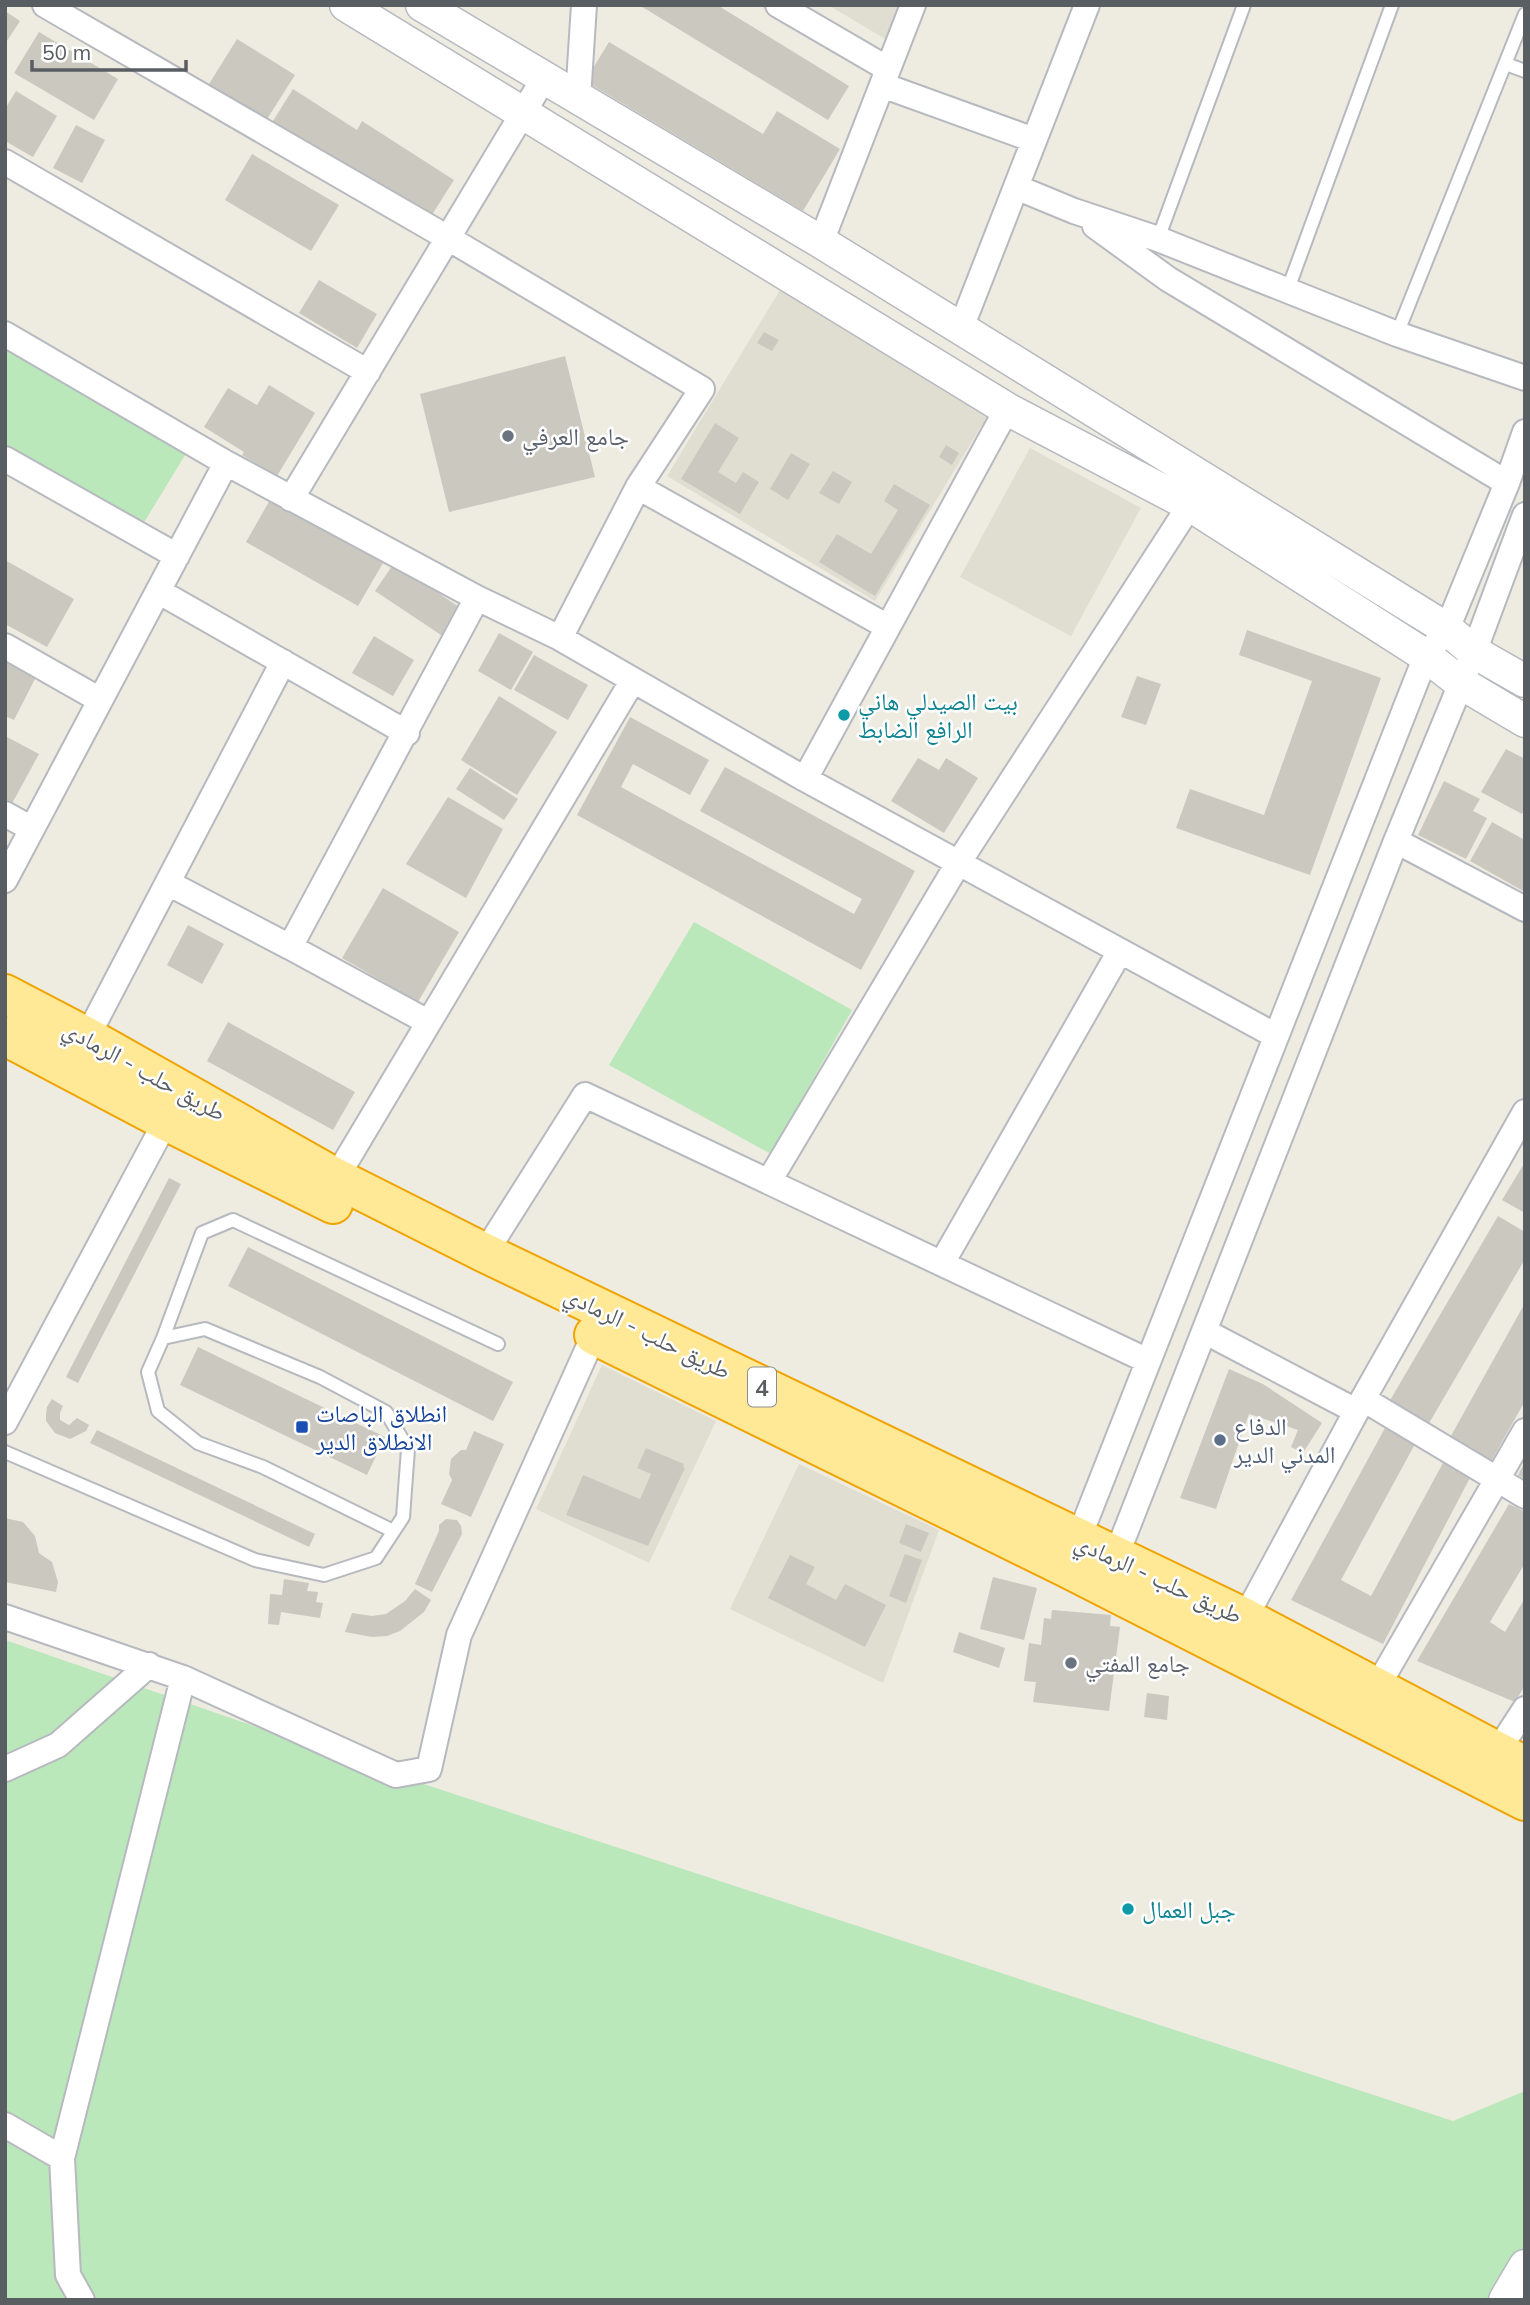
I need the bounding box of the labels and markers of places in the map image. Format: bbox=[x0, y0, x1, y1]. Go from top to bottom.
place label: جامع العرفي bbox=[522, 421, 629, 456]
marker: جامع العرفي bbox=[500, 428, 516, 444]
place label: بيت الصيدلي هاني الرافع الضابط bbox=[858, 686, 1018, 745]
marker: بيت الصيدلي هاني الرافع الضابط bbox=[836, 707, 852, 723]
place label: انطلاق الباصات الانطلاق الدير bbox=[315, 1398, 447, 1456]
place label: الدفاع المدني الدير bbox=[1233, 1411, 1336, 1474]
marker: انطلاق الباصات الانطلاق الدير bbox=[294, 1419, 310, 1435]
marker: الدفاع المدني الدير bbox=[1212, 1432, 1228, 1448]
place label: جامع المفتي bbox=[1085, 1648, 1190, 1683]
marker: جامع المفتي bbox=[1063, 1655, 1079, 1671]
place label: جبل العمال bbox=[1142, 1894, 1236, 1924]
marker: جبل العمال bbox=[1120, 1901, 1136, 1917]

